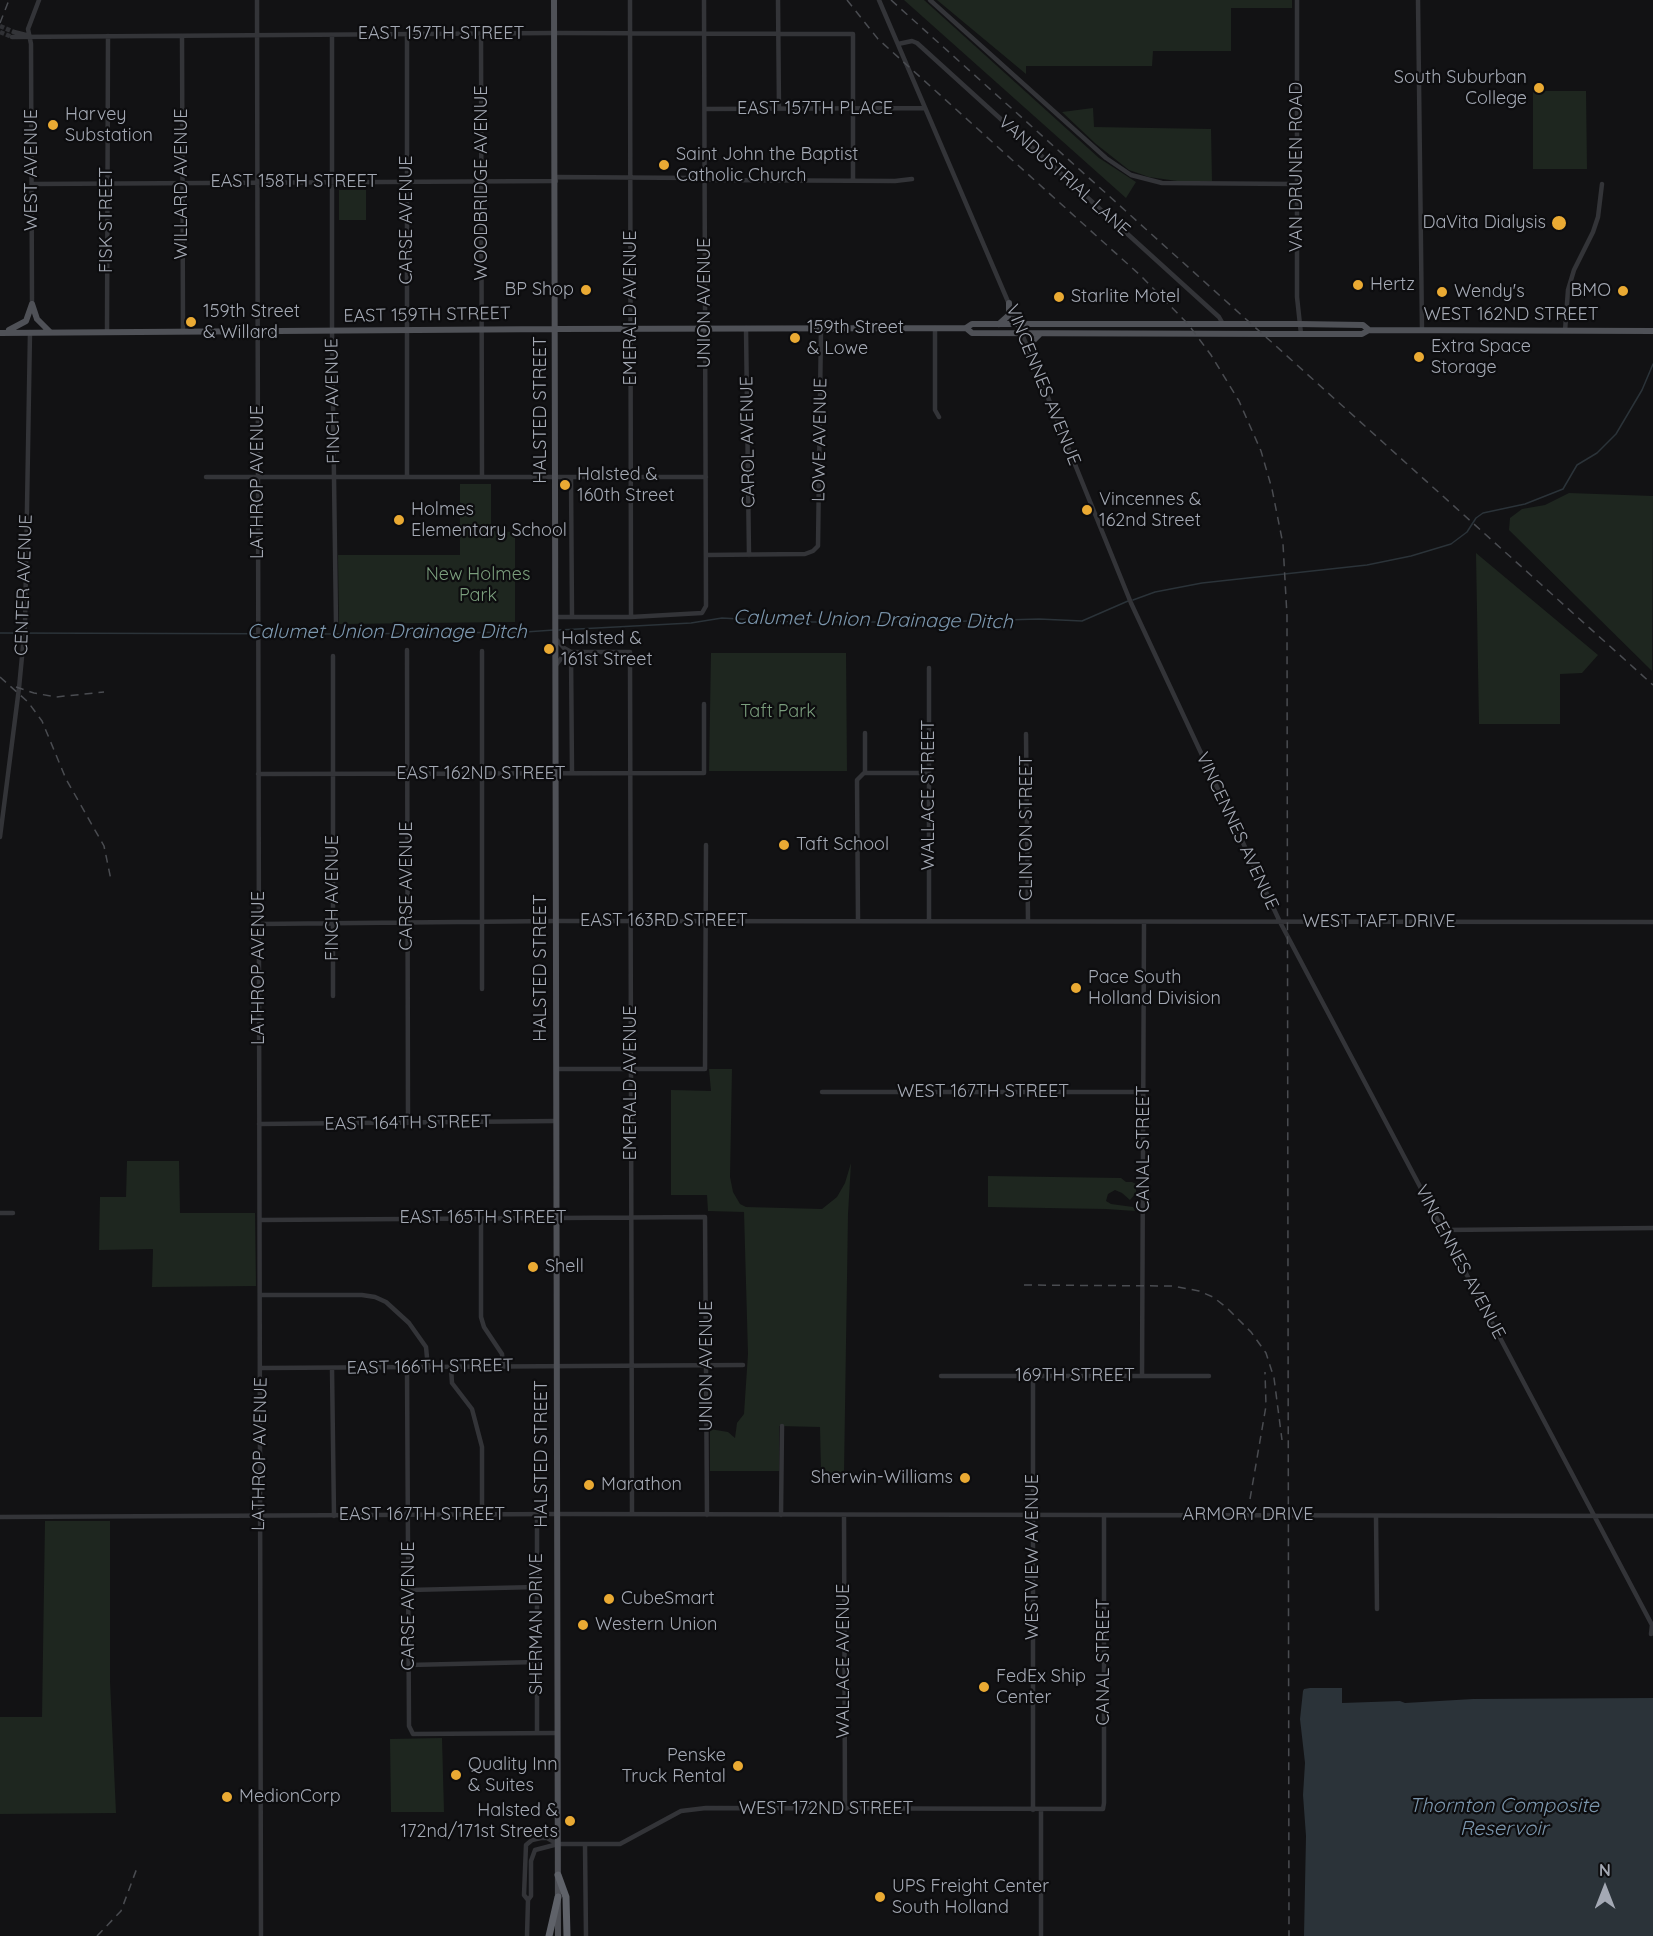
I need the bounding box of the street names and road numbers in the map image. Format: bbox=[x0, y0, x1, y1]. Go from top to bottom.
street label: EAST 157TH STREET bbox=[358, 23, 524, 45]
street label: VAN DRUNEN ROAD bbox=[1286, 82, 1308, 252]
street label: WOODBRIDGE AVENUE bbox=[471, 85, 493, 281]
street label: EAST 157TH PLACE bbox=[737, 98, 893, 120]
street label: WEST AVENUE bbox=[21, 109, 43, 231]
street label: WILLARD AVENUE bbox=[171, 109, 193, 259]
street label: VANDUSTRIAL LANE bbox=[994, 111, 1134, 241]
street label: CARSE AVENUE bbox=[396, 155, 418, 285]
street label: FISK STREET bbox=[96, 167, 118, 273]
street label: EAST 158TH STREET bbox=[210, 171, 378, 193]
street label: EMERALD AVENUE bbox=[620, 231, 642, 385]
street label: UNION AVENUE bbox=[694, 238, 716, 368]
street label: VINCENNES AVENUE bbox=[1001, 302, 1085, 468]
street label: EAST 159TH STREET bbox=[343, 303, 511, 327]
street label: WEST 162ND STREET bbox=[1423, 304, 1599, 326]
street label: HALSTED STREET bbox=[530, 336, 552, 484]
street label: FINCH AVENUE bbox=[321, 338, 345, 464]
street label: CAROL AVENUE bbox=[736, 376, 760, 508]
street label: LOWE AVENUE bbox=[808, 378, 832, 502]
street label: LATHROP AVENUE bbox=[247, 405, 269, 559]
street label: CENTER AVENUE bbox=[11, 514, 37, 656]
street label: WALLACE STREET bbox=[918, 720, 940, 870]
street label: VINCENNES AVENUE bbox=[1191, 749, 1283, 913]
street label: CLINTON STREET bbox=[1016, 755, 1038, 901]
street label: EAST 162ND STREET bbox=[396, 763, 566, 785]
street label: CARSE AVENUE bbox=[396, 821, 418, 951]
street label: FINCH AVENUE bbox=[322, 835, 344, 961]
street label: LATHROP AVENUE bbox=[248, 891, 270, 1045]
street label: HALSTED STREET bbox=[530, 894, 552, 1042]
street label: EAST 163RD STREET bbox=[580, 910, 748, 932]
street label: WEST TAFT DRIVE bbox=[1302, 911, 1456, 933]
street label: EMERALD AVENUE bbox=[620, 1006, 642, 1160]
street label: WEST 167TH STREET bbox=[897, 1081, 1069, 1103]
street label: CANAL STREET bbox=[1133, 1085, 1155, 1213]
street label: EAST 164TH STREET bbox=[324, 1111, 492, 1135]
street label: VINCENNES AVENUE bbox=[1410, 1181, 1510, 1343]
street label: EAST 165TH STREET bbox=[399, 1207, 567, 1229]
street label: UNION AVENUE bbox=[696, 1301, 718, 1431]
street label: EAST 166TH STREET bbox=[346, 1355, 514, 1379]
street label: 169TH STREET bbox=[1015, 1365, 1135, 1387]
street label: LATHROP AVENUE bbox=[248, 1377, 272, 1531]
street label: HALSTED STREET bbox=[531, 1380, 553, 1528]
street label: WESTVIEW AVENUE bbox=[1022, 1474, 1044, 1640]
street label: EAST 167TH STREET bbox=[339, 1504, 505, 1526]
street label: ARMORY DRIVE bbox=[1183, 1504, 1313, 1526]
street label: CARSE AVENUE bbox=[398, 1541, 420, 1671]
street label: SHERMAN DRIVE bbox=[526, 1553, 548, 1695]
street label: WALLACE AVENUE bbox=[833, 1584, 855, 1738]
street label: CANAL STREET bbox=[1093, 1598, 1115, 1726]
street label: WEST 172ND STREET bbox=[739, 1798, 913, 1820]

